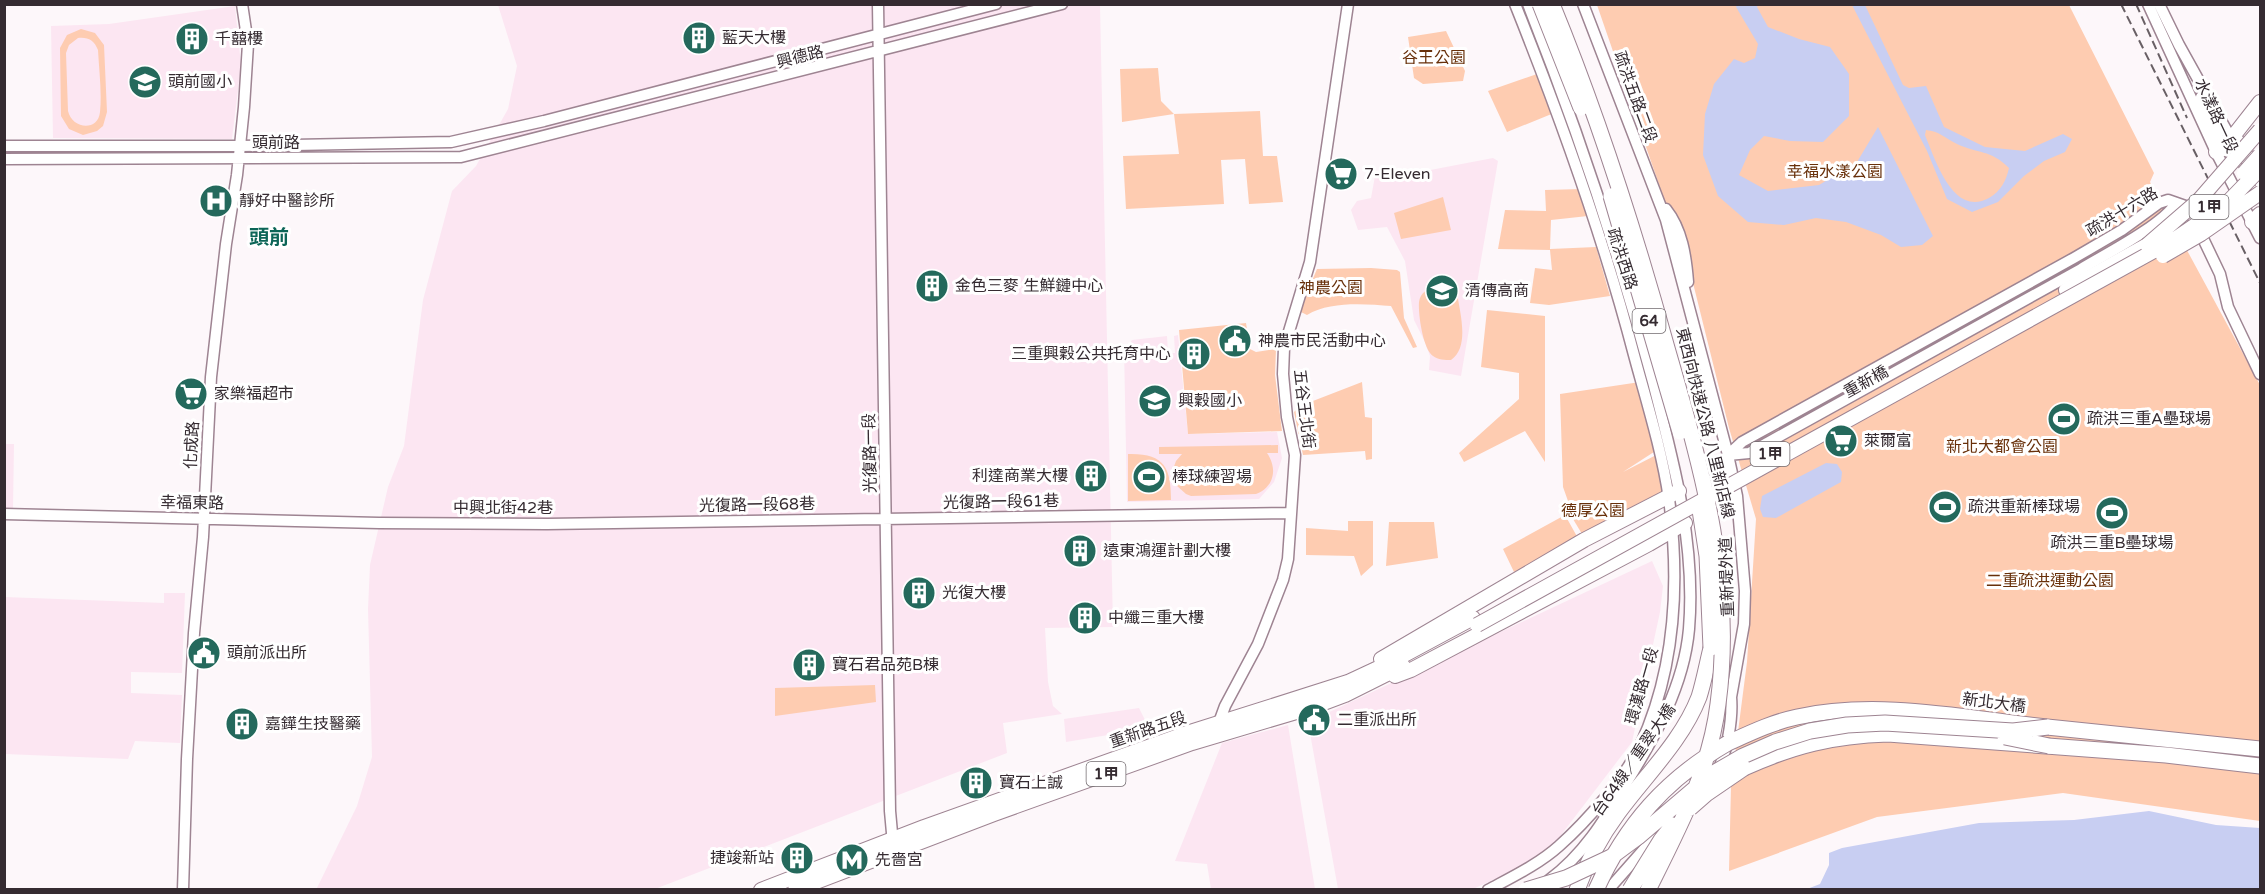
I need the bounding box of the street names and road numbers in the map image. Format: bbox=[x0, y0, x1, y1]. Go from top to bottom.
street label: 興德路 bbox=[774, 41, 826, 73]
street label: 疏洪五路二段 bbox=[1609, 48, 1661, 146]
street label: 水漾路一段 bbox=[2190, 76, 2242, 156]
street label: 頭前路 bbox=[252, 133, 300, 153]
street label: 疏洪十六路 bbox=[2083, 183, 2161, 241]
road number: 1甲 bbox=[2190, 195, 2228, 219]
street label: 疏洪西路 bbox=[1603, 225, 1641, 293]
road number: 64 bbox=[1632, 309, 1666, 333]
street label: 東西向快速公路 八里新店線 bbox=[1672, 325, 1738, 521]
street label: 重新橋 bbox=[1840, 362, 1892, 402]
street label: 五谷王北街 bbox=[1289, 368, 1319, 450]
street label: 光復路一段 bbox=[859, 413, 881, 493]
street label: 化成路 bbox=[181, 421, 203, 469]
road number: 1甲 bbox=[1750, 442, 1790, 466]
street label: 光復路一段61巷 bbox=[943, 491, 1059, 513]
street label: 幸福東路 bbox=[160, 492, 224, 514]
street label: 光復路一段68巷 bbox=[699, 494, 815, 516]
street label: 中興北街42巷 bbox=[453, 498, 553, 518]
street label: 重新堤外道 bbox=[1716, 537, 1738, 617]
street label: 環漢路一段 bbox=[1621, 645, 1663, 727]
street label: 新北大橋 bbox=[1961, 689, 2027, 717]
street label: 台64線／重翠大橋 bbox=[1588, 700, 1680, 820]
street label: 重新路五段 bbox=[1107, 708, 1189, 752]
road number: 1甲 bbox=[1086, 762, 1126, 786]

